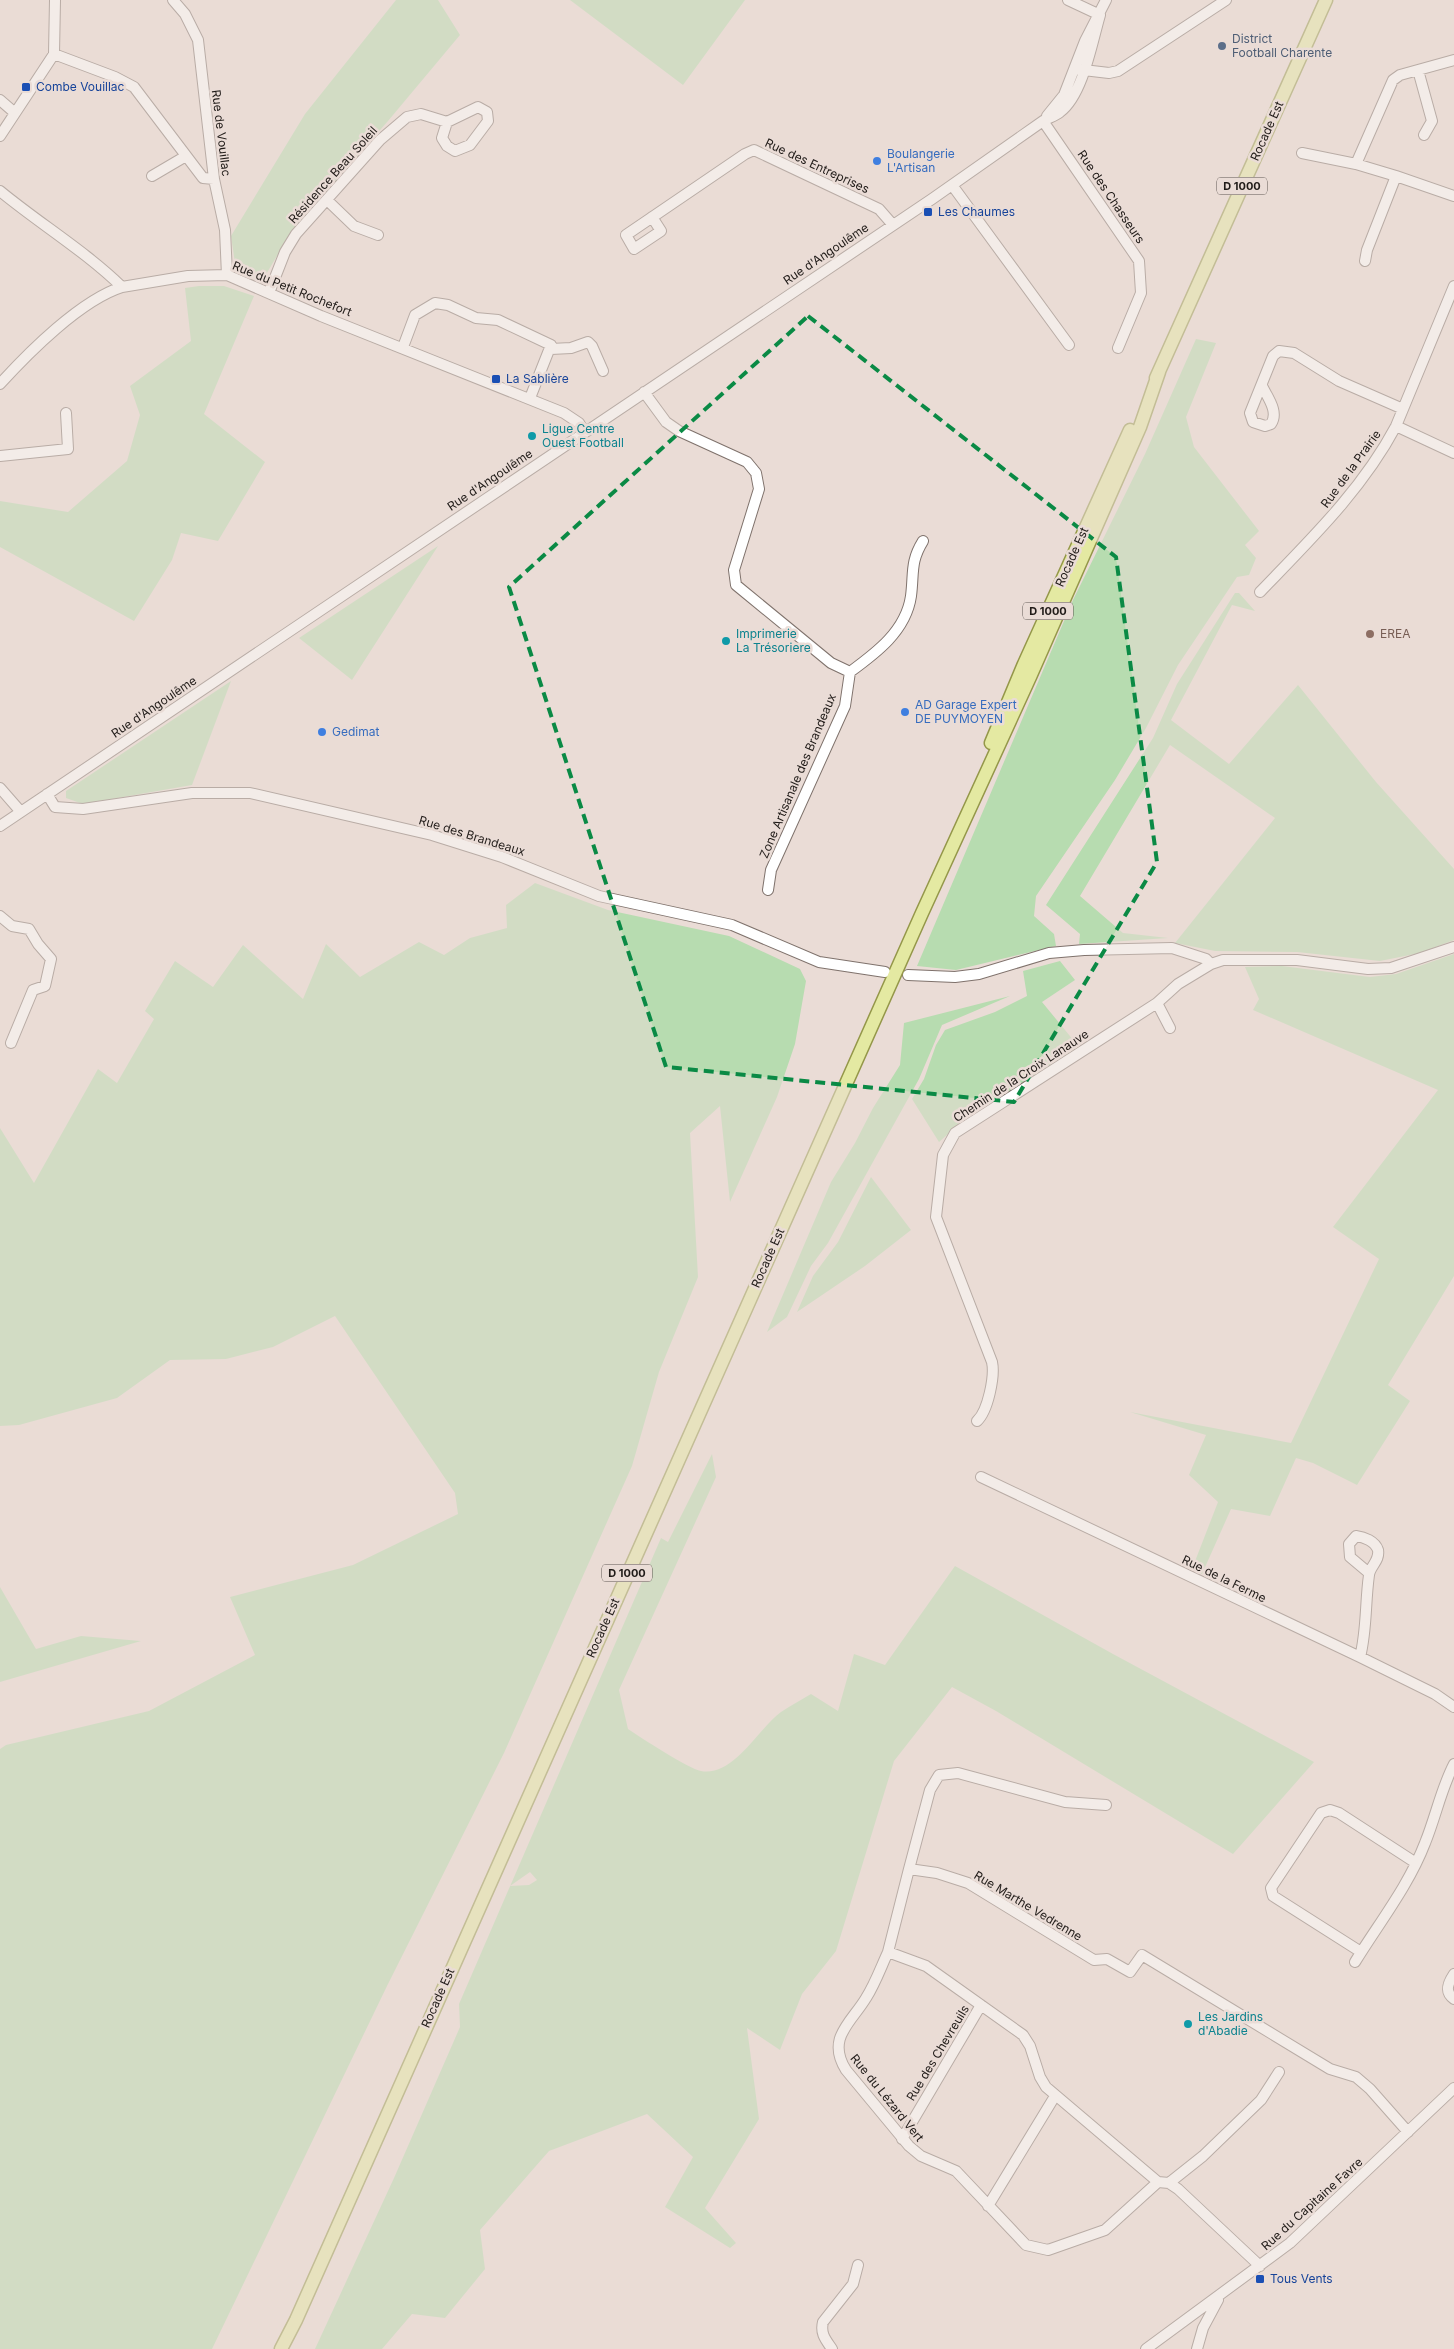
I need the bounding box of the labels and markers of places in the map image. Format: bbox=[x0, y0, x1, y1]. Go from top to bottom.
place label: District Football Charente bbox=[1232, 31, 1332, 60]
marker: District Football Charente bbox=[1216, 40, 1228, 52]
place label: Combe Vouillac bbox=[36, 79, 125, 94]
marker: Combe Vouillac bbox=[20, 81, 32, 93]
place label: Boulangerie L'Artisan bbox=[887, 146, 955, 175]
marker: Boulangerie L'Artisan bbox=[871, 155, 883, 167]
place label: Les Chaumes bbox=[938, 204, 1015, 219]
marker: Les Chaumes bbox=[922, 206, 934, 218]
place label: La Sablière bbox=[506, 371, 569, 386]
marker: La Sablière bbox=[490, 373, 502, 385]
place label: Ligue Centre Ouest Football bbox=[542, 421, 624, 450]
marker: Ligue Centre Ouest Football bbox=[526, 430, 538, 442]
place label: Imprimerie La Trésoriere bbox=[736, 626, 811, 655]
place label: EREA bbox=[1380, 626, 1410, 641]
marker: EREA bbox=[1364, 628, 1376, 640]
marker: Imprimerie La Trésoriere bbox=[720, 635, 732, 647]
place label: AD Garage Expert DE PUYMOYEN bbox=[915, 697, 1017, 726]
marker: AD Garage Expert DE PUYMOYEN bbox=[899, 706, 911, 718]
place label: Gedimat bbox=[332, 724, 379, 739]
marker: Gedimat bbox=[316, 726, 328, 738]
place label: Les Jardins d'Abadie bbox=[1198, 2009, 1263, 2038]
marker: Les Jardins d'Abadie bbox=[1182, 2018, 1194, 2030]
place label: Tous Vents bbox=[1270, 2271, 1333, 2286]
marker: Tous Vents bbox=[1254, 2273, 1266, 2285]

